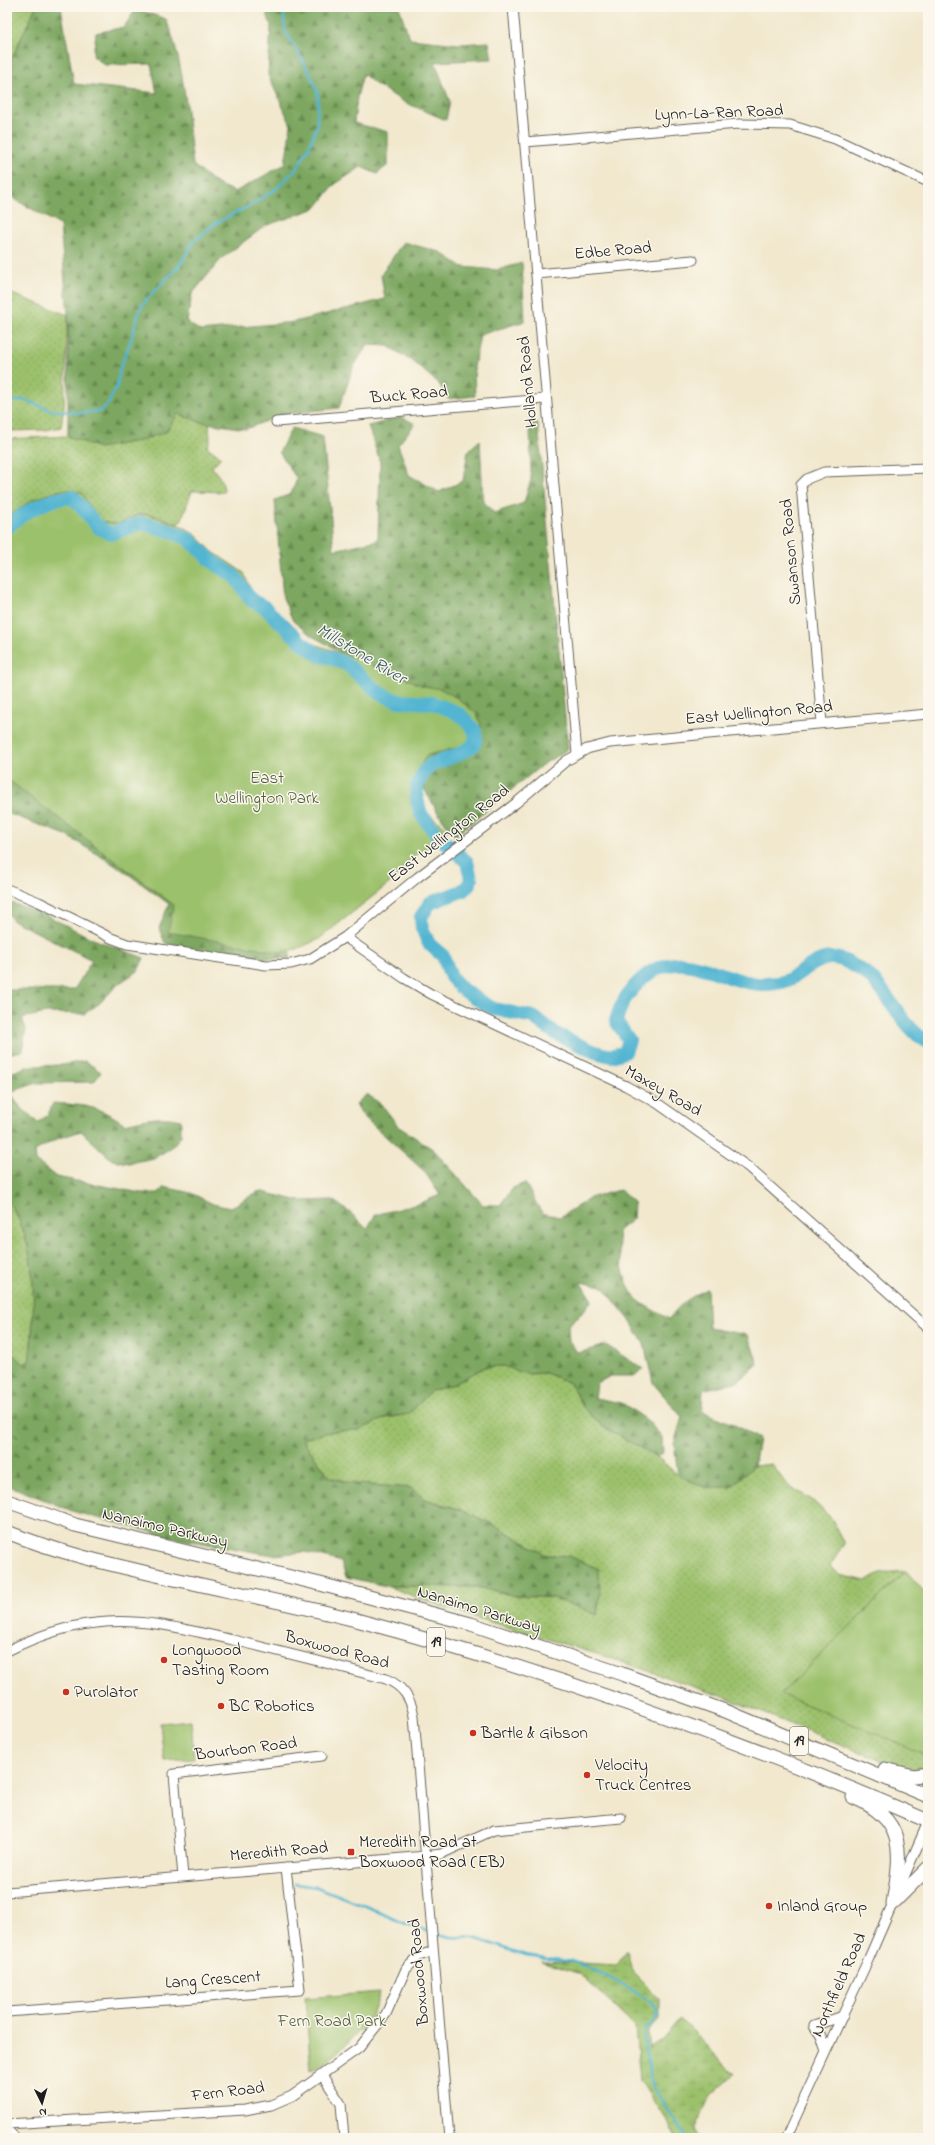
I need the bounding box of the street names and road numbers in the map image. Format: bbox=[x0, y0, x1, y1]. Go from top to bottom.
street label: Lynn-La-Ran Road bbox=[654, 98, 784, 129]
street label: Edbe Road bbox=[573, 235, 653, 267]
street label: Holland Road bbox=[511, 335, 544, 429]
street label: Buck Road bbox=[368, 379, 449, 411]
street label: Swanson Road bbox=[774, 497, 808, 606]
street label: East Wellington Road bbox=[684, 694, 834, 734]
street label: East Wellington Road bbox=[383, 778, 517, 891]
street label: Maxey Road bbox=[619, 1059, 707, 1124]
street label: Nanaimo Parkway bbox=[100, 1501, 230, 1556]
street label: Nanaimo Parkway bbox=[414, 1579, 544, 1642]
street label: Boxwood Road bbox=[281, 1624, 393, 1676]
road number: 19 bbox=[427, 1628, 445, 1656]
road number: 19 bbox=[790, 1727, 808, 1755]
street label: Bourbon Road bbox=[193, 1730, 299, 1768]
street label: Meredith Road bbox=[229, 1835, 330, 1869]
street label: Boxwood Road bbox=[402, 1917, 436, 2028]
street label: Northfield Road bbox=[805, 1929, 873, 2041]
street label: Lang Crescent bbox=[164, 1964, 262, 1998]
street label: Fern Road bbox=[189, 2075, 266, 2109]

